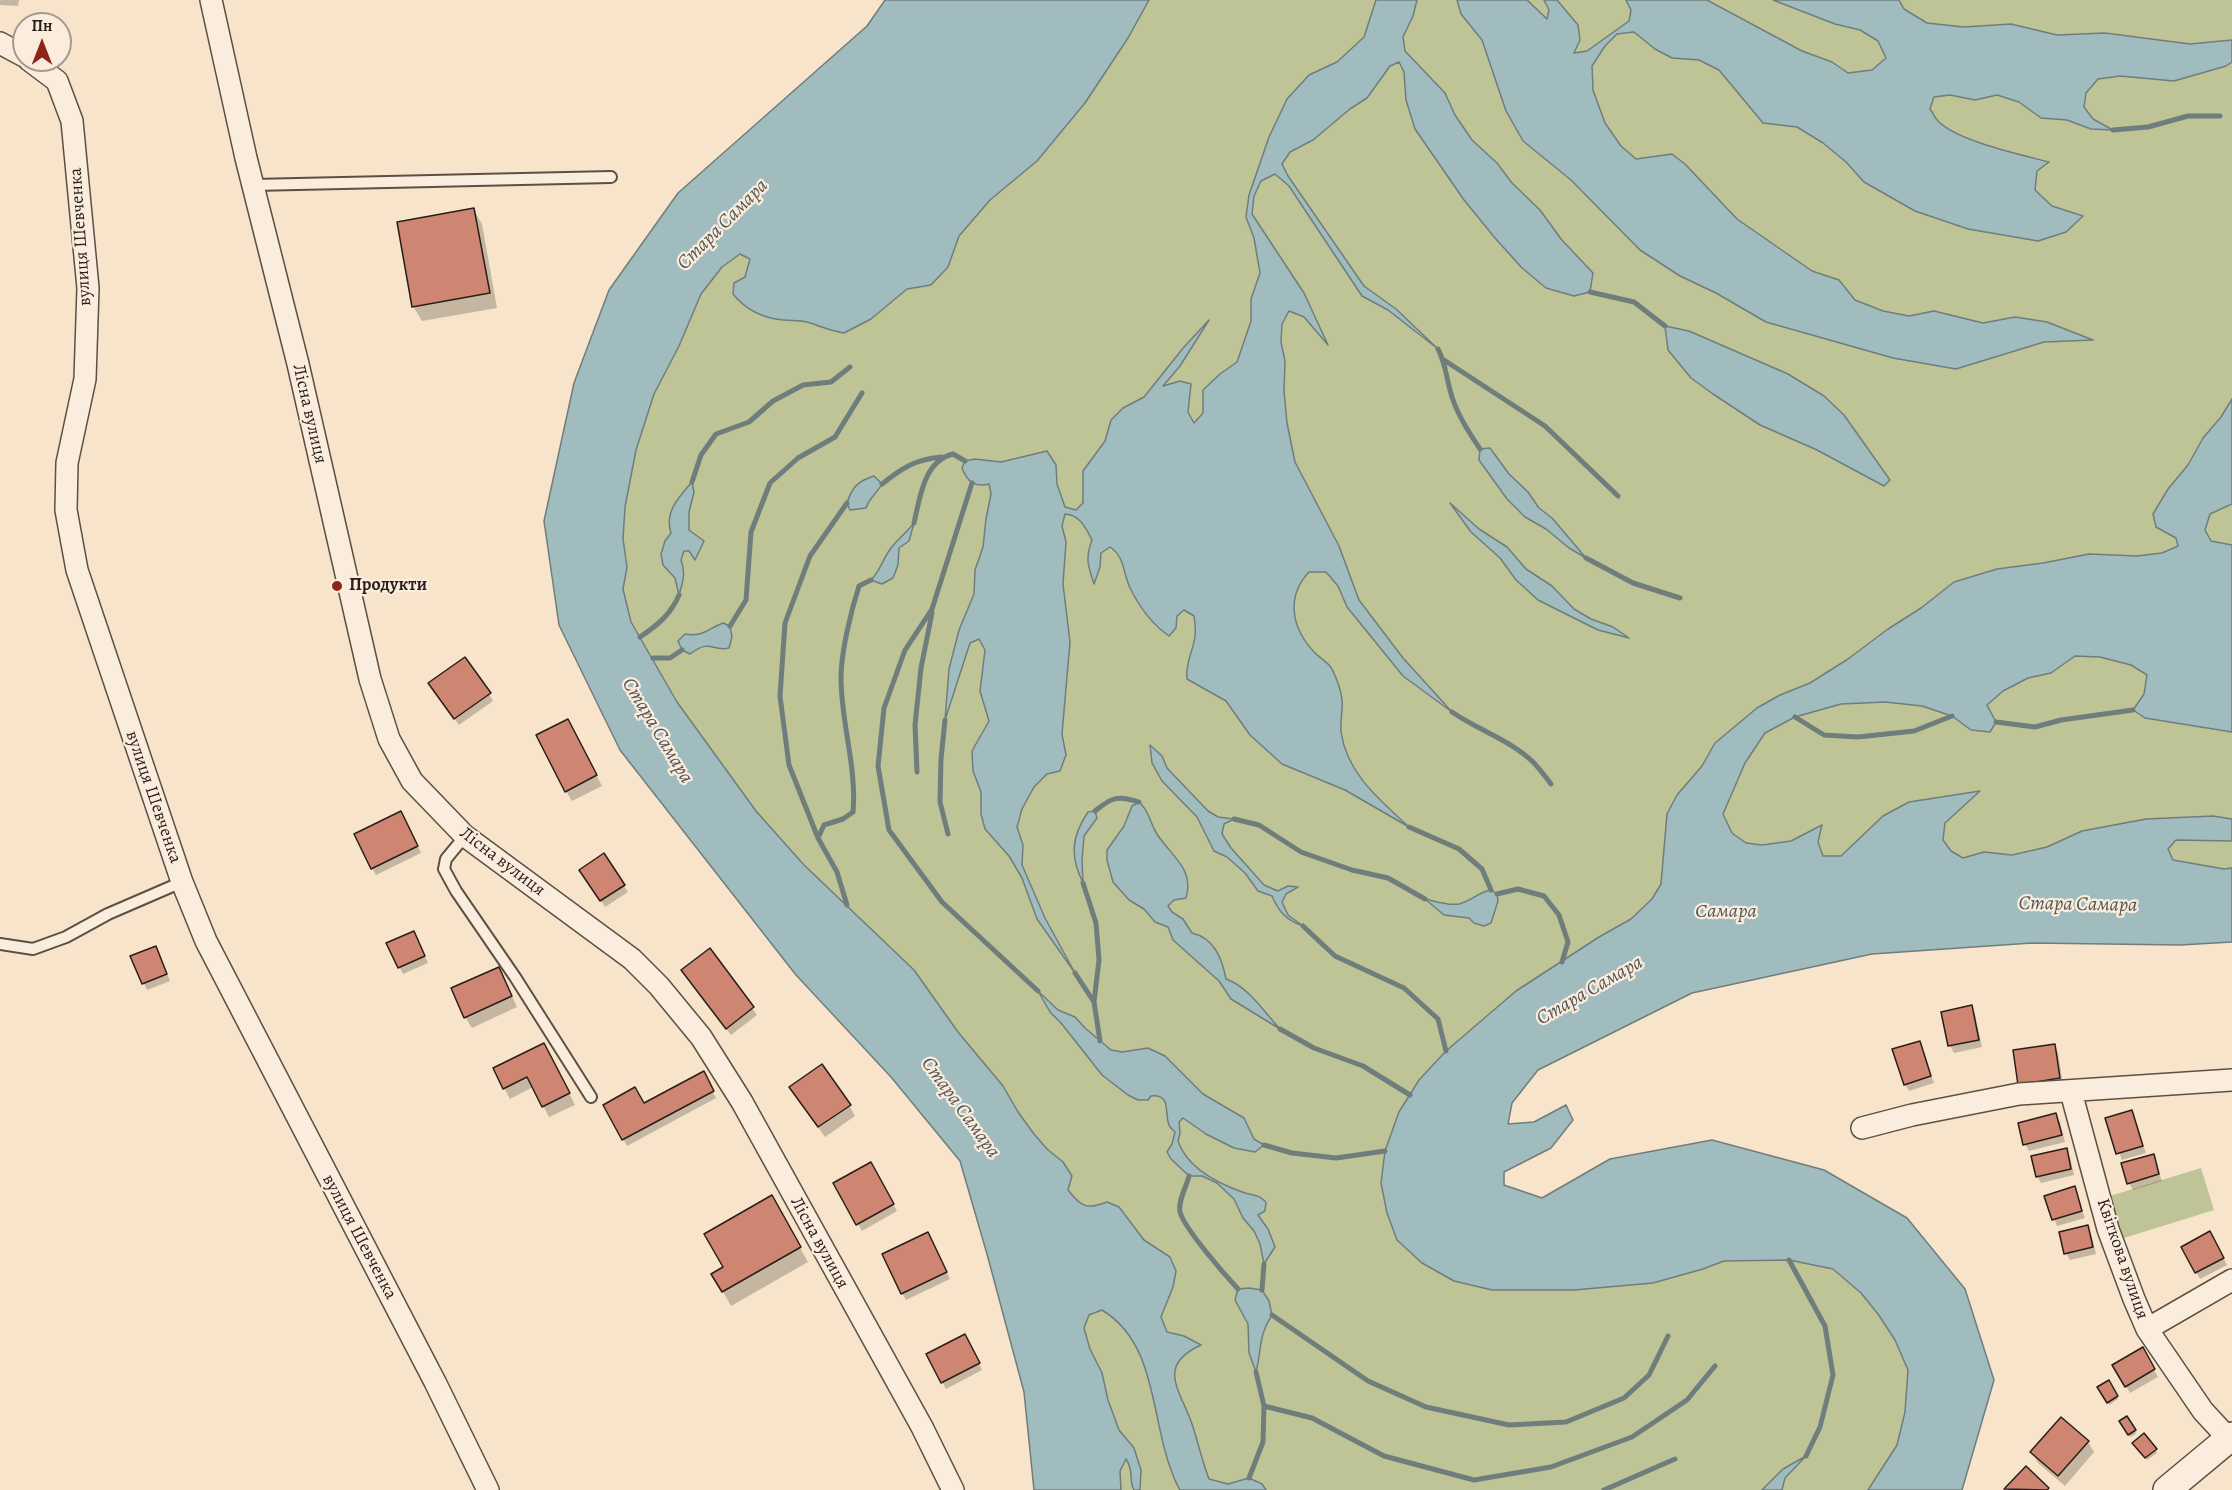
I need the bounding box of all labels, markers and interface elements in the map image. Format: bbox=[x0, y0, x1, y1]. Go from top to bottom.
north arrow bbox=[12, 12, 72, 72]
text: Пн bbox=[32, 15, 52, 37]
street label: вулиця Шевченка bbox=[65, 167, 97, 307]
water label: Стара Самара bbox=[672, 174, 774, 276]
street label: Лісна вулиця bbox=[287, 362, 331, 466]
place label: Продукти bbox=[349, 575, 427, 597]
marker: Продукти bbox=[330, 579, 344, 593]
water label: Стара Самара bbox=[616, 674, 698, 788]
street label: вулиця Шевченка bbox=[120, 728, 186, 866]
street label: Лісна вулиця bbox=[455, 823, 549, 901]
water label: Стара Самара bbox=[2018, 892, 2138, 918]
water label: Самара bbox=[1695, 900, 1757, 924]
water label: Стара Самара bbox=[1532, 951, 1648, 1031]
water label: Стара Самара bbox=[915, 1053, 1005, 1163]
street label: вулиця Шевченка bbox=[317, 1171, 401, 1303]
street label: Лісна вулиця bbox=[785, 1193, 853, 1293]
street label: Квіткова вулиця bbox=[2091, 1196, 2153, 1322]

